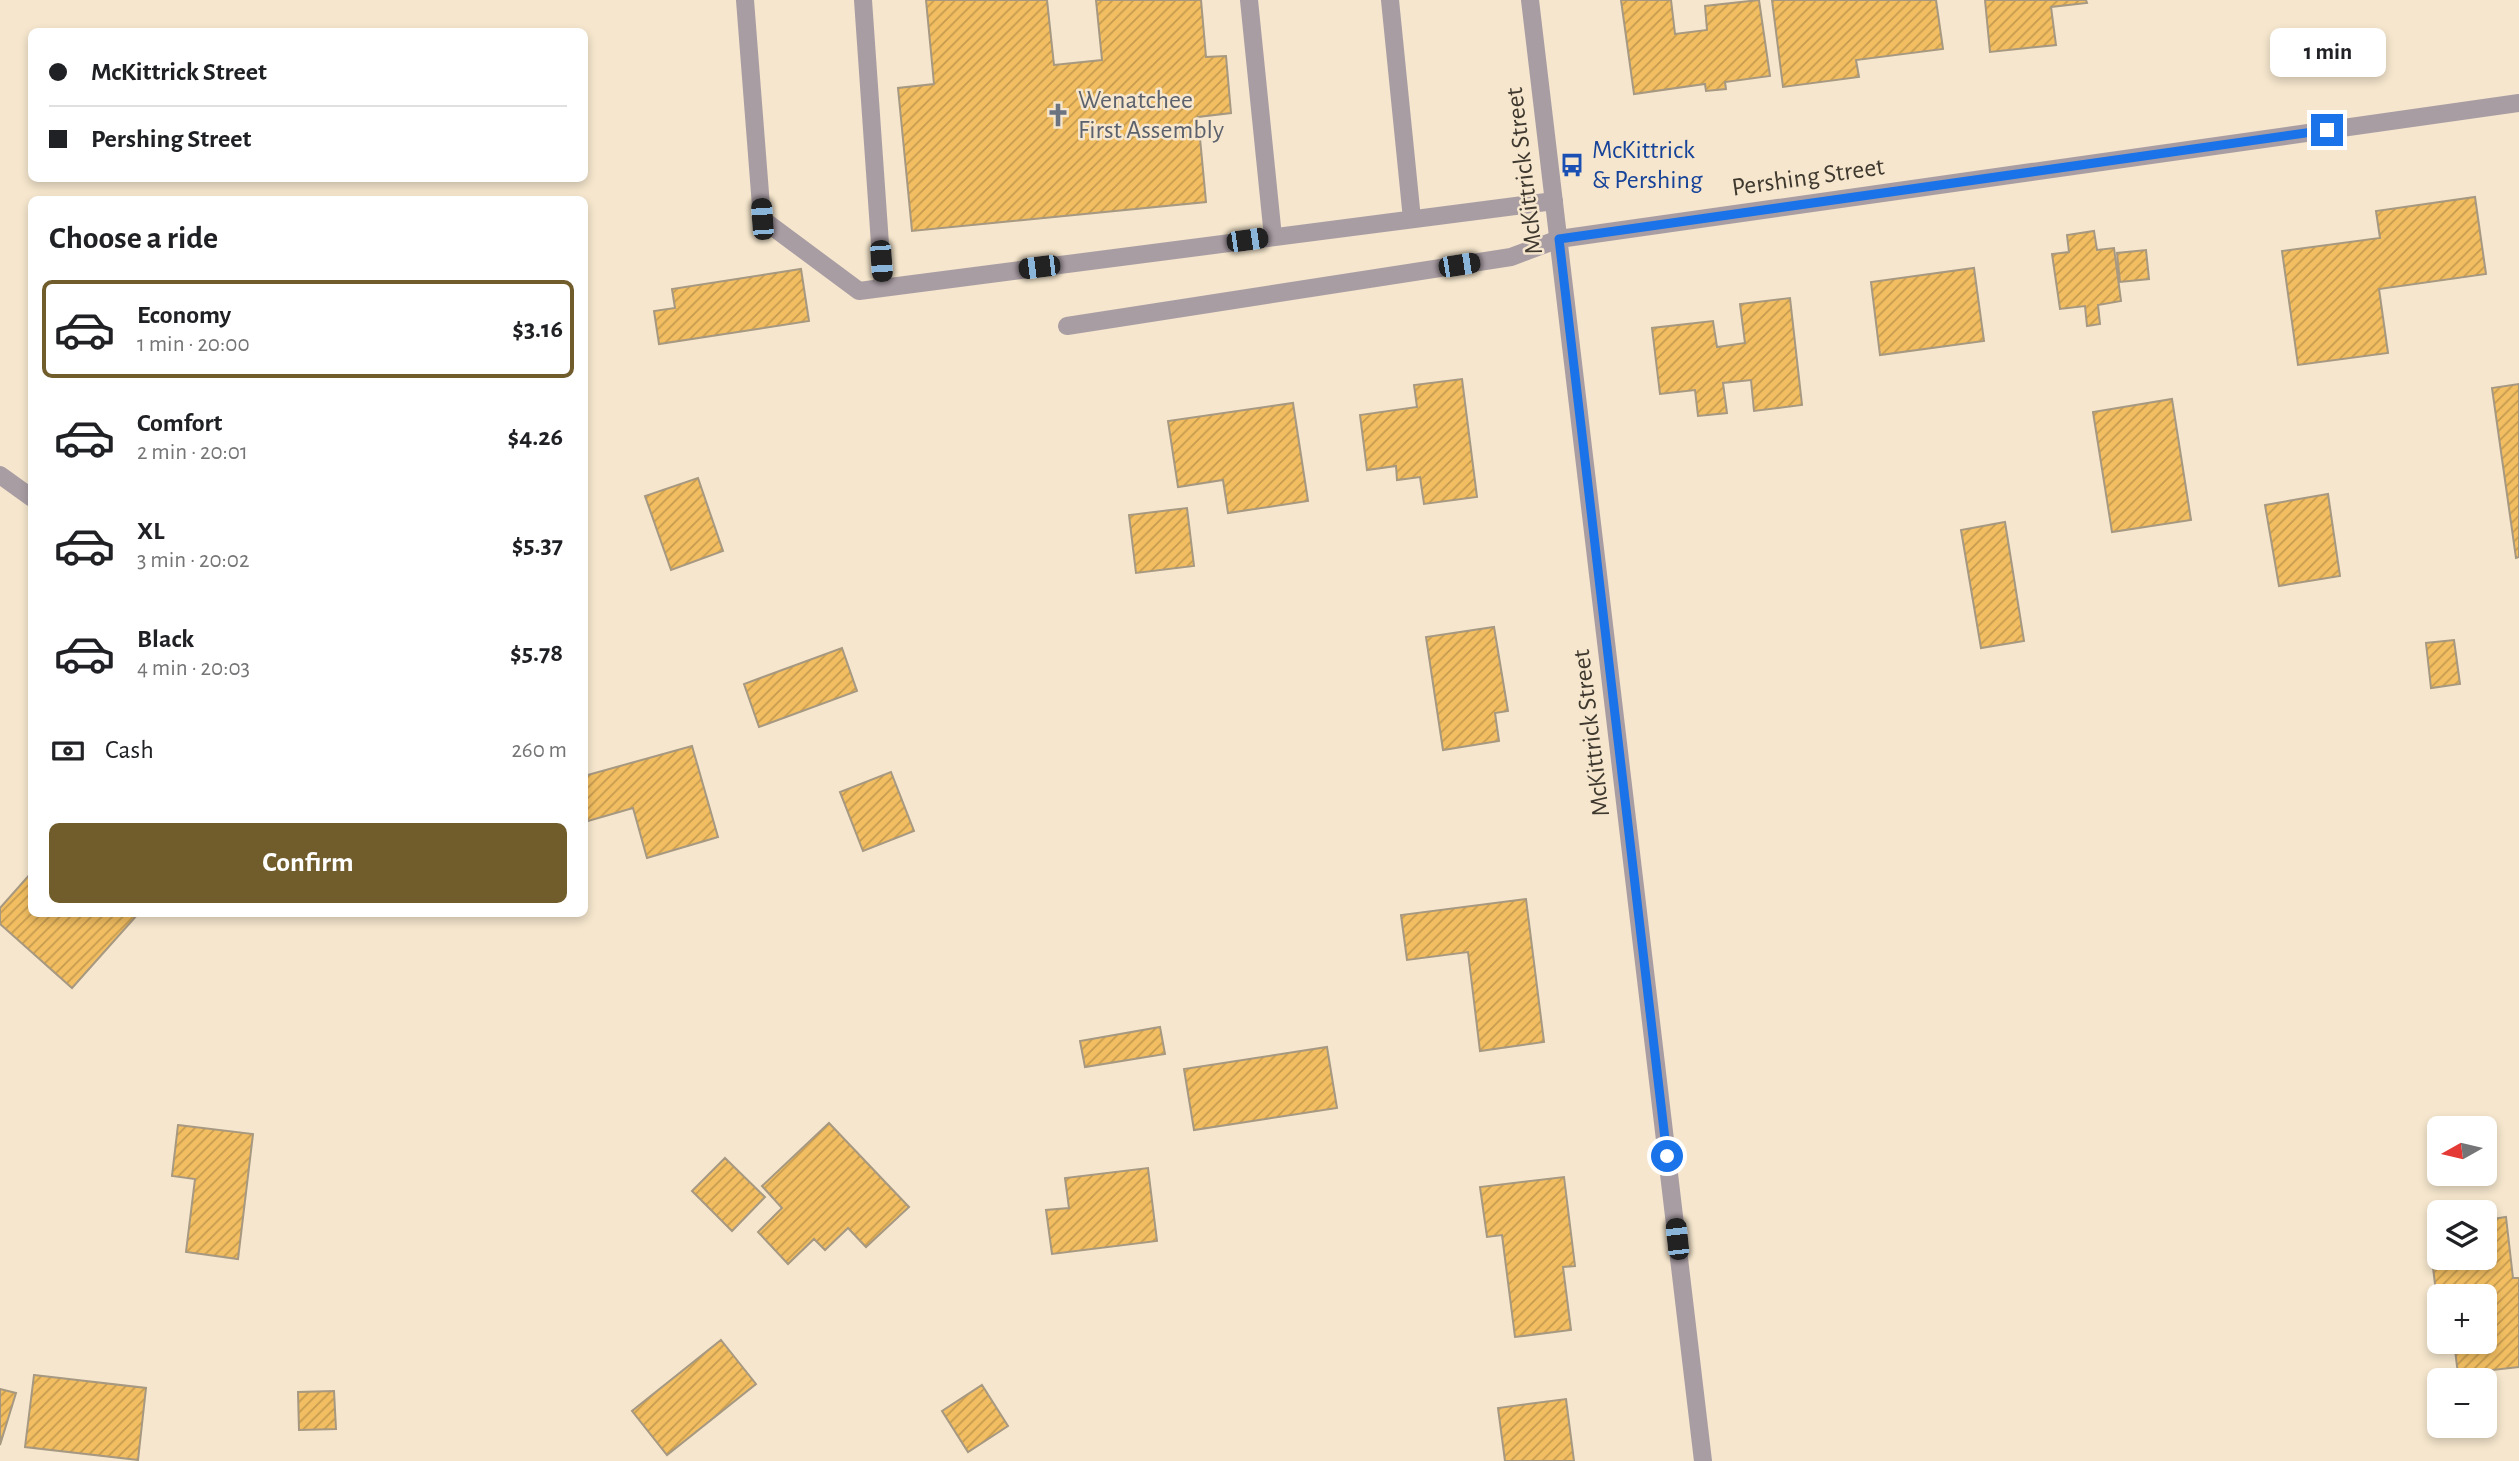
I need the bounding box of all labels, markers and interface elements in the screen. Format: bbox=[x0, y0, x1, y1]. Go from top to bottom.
callout: 1 min bbox=[2269, 29, 2385, 78]
text: 1 min bbox=[2304, 41, 2352, 64]
text: McKittrick Street bbox=[91, 59, 267, 85]
street label: McKittrick Street bbox=[1501, 86, 1547, 256]
place label: Wenatchee First Assembly bbox=[1078, 87, 1224, 143]
church icon: Wenatchee First Assembly bbox=[1044, 101, 1072, 129]
route end bbox=[2311, 114, 2343, 146]
text: Pershing Street bbox=[91, 126, 251, 152]
place label: McKittrick & Pershing bbox=[1592, 137, 1703, 193]
bus stop icon: McKittrick & Pershing bbox=[1558, 151, 1586, 179]
street label: Pershing Street bbox=[1730, 153, 1886, 201]
car bbox=[751, 197, 774, 241]
text: Choose a ride bbox=[49, 222, 218, 254]
car bbox=[1225, 227, 1270, 253]
car bbox=[870, 239, 893, 283]
car bbox=[1437, 251, 1482, 279]
car bbox=[1017, 254, 1062, 280]
icon: car bbox=[53, 298, 116, 361]
text: Economy bbox=[137, 302, 231, 328]
text: $3.16 bbox=[512, 316, 563, 342]
text: 1 min · 20:00 bbox=[137, 333, 250, 356]
icon: car bbox=[53, 406, 116, 469]
text: Comfort bbox=[137, 410, 222, 436]
text: $4.26 bbox=[507, 424, 563, 450]
text: 2 min · 20:01 bbox=[137, 441, 248, 464]
icon: car bbox=[53, 514, 116, 577]
text: XL bbox=[137, 518, 164, 544]
text: $5.37 bbox=[512, 532, 563, 558]
text: 3 min · 20:02 bbox=[137, 549, 249, 572]
icon: car bbox=[53, 622, 116, 685]
text: Black bbox=[137, 626, 194, 652]
text: $5.78 bbox=[510, 640, 563, 666]
street label: McKittrick Street bbox=[1568, 648, 1614, 818]
text: 4 min · 20:03 bbox=[137, 657, 250, 680]
icon: cash bbox=[49, 732, 87, 770]
text: Cash bbox=[105, 737, 154, 763]
text: 260 m bbox=[511, 739, 567, 762]
button: Confirm bbox=[49, 823, 567, 903]
north arrow bbox=[2427, 1116, 2497, 1186]
map controls bbox=[2427, 1116, 2497, 1438]
route start bbox=[1651, 1140, 1683, 1172]
button: layers bbox=[2427, 1200, 2497, 1270]
car bbox=[1665, 1217, 1690, 1261]
button: + bbox=[2427, 1284, 2497, 1354]
button: − bbox=[2427, 1368, 2497, 1438]

